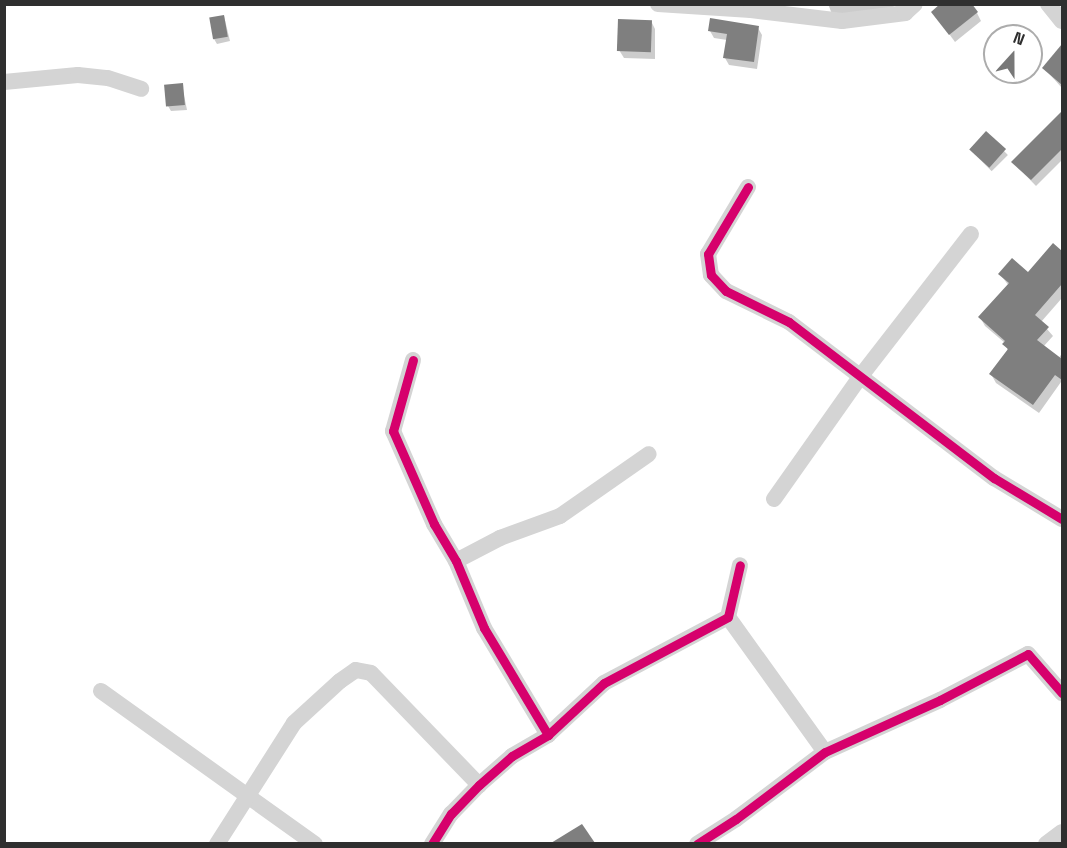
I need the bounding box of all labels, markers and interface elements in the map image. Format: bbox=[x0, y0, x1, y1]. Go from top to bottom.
north arrow bbox=[983, 24, 1043, 84]
text: N bbox=[1010, 27, 1028, 50]

